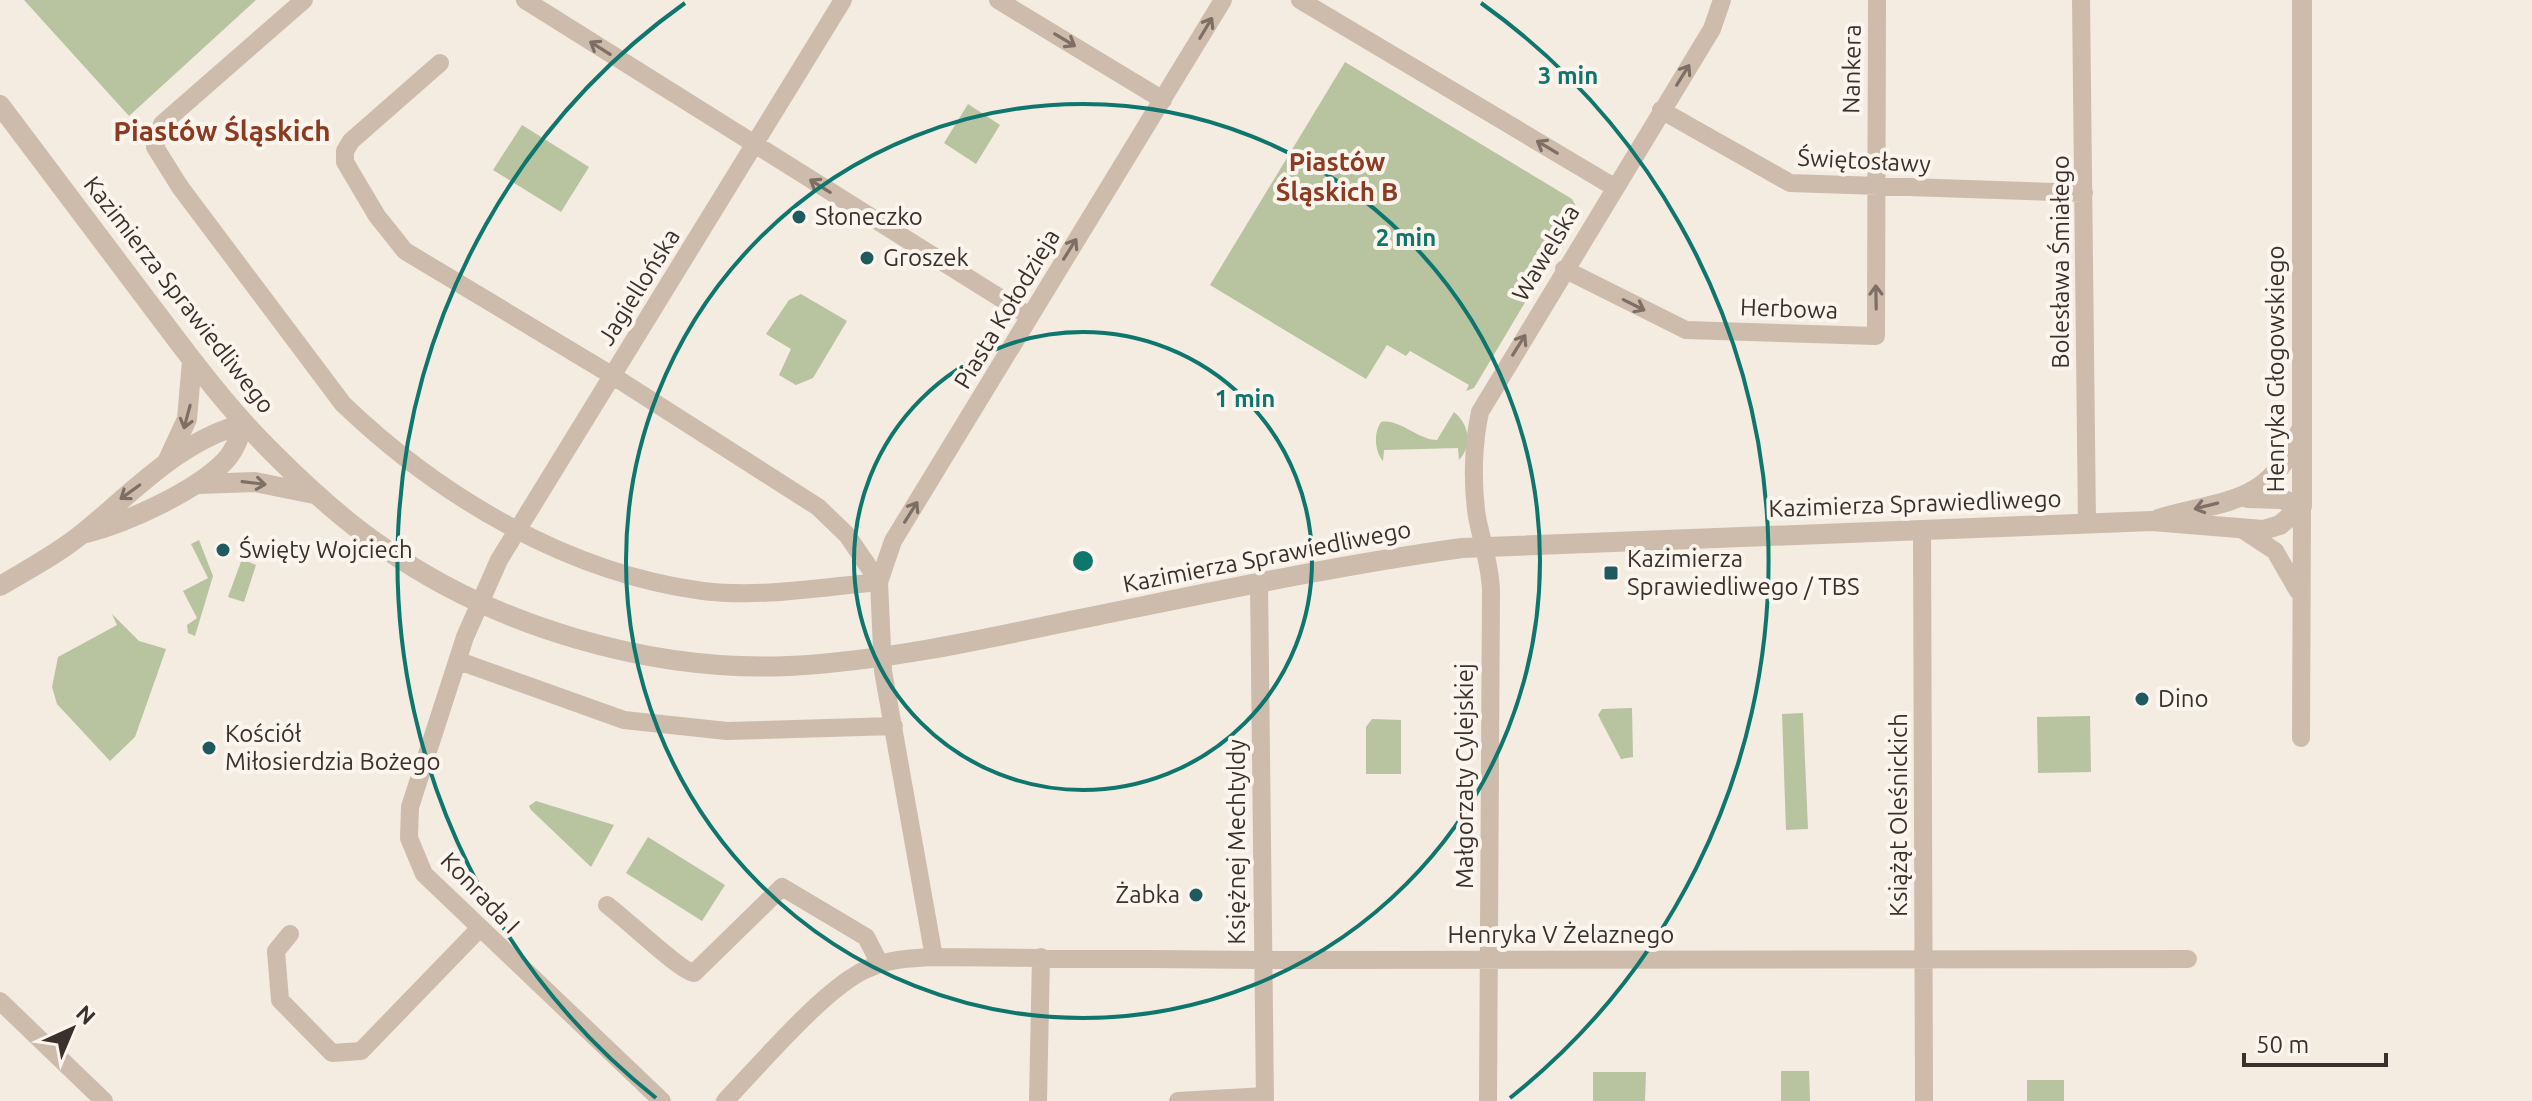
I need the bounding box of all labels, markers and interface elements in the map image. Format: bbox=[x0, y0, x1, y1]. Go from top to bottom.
one-way arrow bbox=[1198, 17, 1214, 40]
street label: Nankera bbox=[1837, 24, 1866, 114]
one-way arrow bbox=[1053, 33, 1076, 49]
one-way arrow bbox=[589, 40, 612, 56]
text: 3 min bbox=[1538, 62, 1598, 89]
one-way arrow bbox=[1676, 64, 1692, 87]
district label: Piastów Śląskich bbox=[113, 115, 331, 147]
one-way arrow bbox=[1536, 139, 1559, 155]
street label: Świętosławy bbox=[1797, 143, 1932, 177]
district label: Piastów Śląskich B bbox=[1276, 147, 1398, 207]
street label: Bolesława Śmiałego bbox=[2046, 155, 2074, 369]
street label: Kazimierza Sprawiedliwego bbox=[79, 171, 280, 418]
one-way arrow bbox=[810, 177, 832, 194]
street label: Wawelska bbox=[1506, 200, 1585, 306]
place label: Słoneczko bbox=[815, 203, 923, 230]
marker: Słoneczko bbox=[790, 208, 808, 226]
street label: Jagiellońska bbox=[592, 224, 685, 350]
street label: Piasta Kołodzieja bbox=[948, 224, 1065, 393]
text: 2 min bbox=[1376, 224, 1436, 251]
one-way arrow bbox=[1063, 238, 1079, 261]
place label: Groszek bbox=[883, 244, 969, 271]
street label: Henryka Głogowskiego bbox=[2262, 245, 2289, 493]
marker: Groszek bbox=[858, 249, 876, 267]
one-way arrow bbox=[1868, 284, 1884, 311]
street label: Herbowa bbox=[1740, 293, 1838, 324]
one-way arrow bbox=[1621, 298, 1645, 313]
one-way arrow bbox=[1512, 334, 1528, 357]
text: 1 min bbox=[1215, 385, 1275, 412]
one-way arrow bbox=[179, 404, 194, 430]
one-way arrow bbox=[241, 476, 266, 491]
one-way arrow bbox=[120, 484, 142, 501]
street label: Kazimierza Sprawiedliwego bbox=[1768, 485, 2062, 522]
one-way arrow bbox=[2194, 499, 2220, 514]
one-way arrow bbox=[903, 501, 919, 524]
street label: Kazimierza Sprawiedliwego bbox=[1120, 515, 1413, 598]
place label: Święty Wojciech bbox=[239, 535, 413, 563]
marker: Święty Wojciech bbox=[214, 541, 232, 559]
place label: Kazimierza Sprawiedliwego / TBS bbox=[1627, 545, 1860, 600]
centre of rings bbox=[1069, 547, 1097, 575]
marker: Kazimierza Sprawiedliwego / TBS bbox=[1602, 564, 1620, 582]
street label: Małgorzaty Cylejskiej bbox=[1451, 663, 1478, 889]
place label: Dino bbox=[2158, 685, 2209, 712]
marker: Dino bbox=[2133, 690, 2151, 708]
street label: Książąt Oleśnickich bbox=[1885, 713, 1912, 917]
place label: Kościół Miłosierdzia Bożego bbox=[225, 720, 440, 775]
marker: Kościół Miłosierdzia Bożego bbox=[200, 739, 218, 757]
street label: Księżnej Mechtyldy bbox=[1223, 739, 1250, 945]
street label: Konrada I bbox=[435, 847, 525, 939]
place label: Żabka bbox=[1116, 881, 1180, 908]
marker: Żabka bbox=[1187, 886, 1205, 904]
street label: Henryka V Żelaznego bbox=[1448, 921, 1674, 948]
north arrow bbox=[32, 989, 112, 1069]
text: N bbox=[72, 1000, 101, 1029]
scale bar bbox=[2244, 1017, 2386, 1067]
text: 50 m bbox=[2256, 1031, 2309, 1058]

